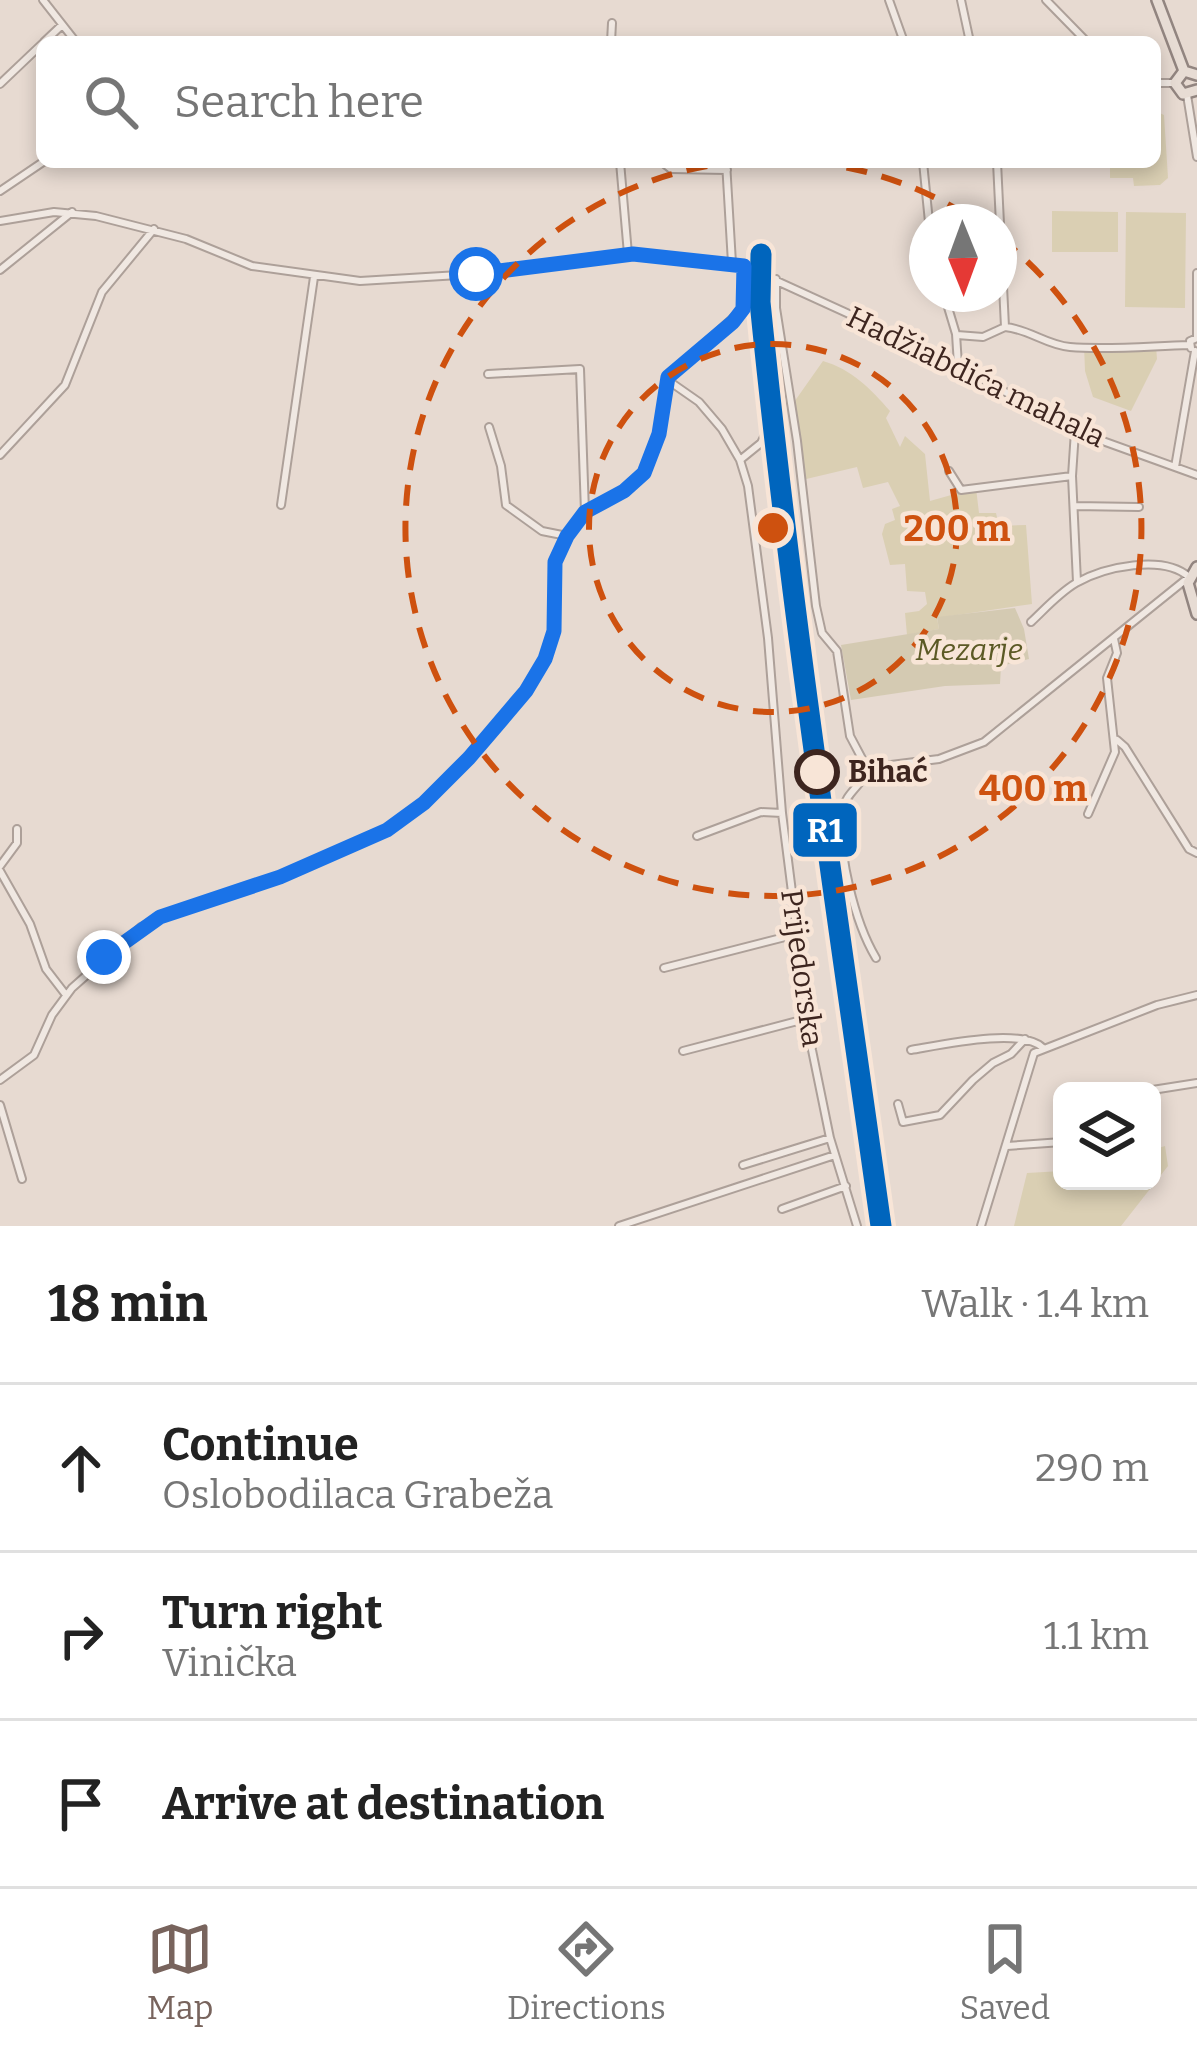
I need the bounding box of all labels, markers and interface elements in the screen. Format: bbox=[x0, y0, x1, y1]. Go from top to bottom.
search box bbox=[36, 36, 1161, 168]
icon: search bbox=[78, 69, 144, 135]
text: Search here bbox=[174, 75, 424, 129]
north arrow bbox=[909, 204, 1017, 312]
route start bbox=[449, 247, 503, 301]
street label: Hadžiabdića mahala bbox=[841, 299, 1111, 455]
centre of rings bbox=[752, 507, 794, 549]
text: 200 m bbox=[904, 507, 1010, 551]
park label: Mezarje bbox=[915, 632, 1023, 668]
marker: Bihać bbox=[796, 751, 838, 793]
place label: Bihać bbox=[848, 754, 928, 790]
text: 400 m bbox=[979, 767, 1087, 811]
line badge: R1 bbox=[791, 801, 859, 859]
text: R1 bbox=[807, 811, 844, 851]
street label: Prijedorska bbox=[773, 887, 831, 1049]
route end bbox=[77, 930, 131, 984]
map controls bbox=[1053, 1082, 1161, 1190]
button: layers bbox=[1053, 1082, 1161, 1190]
text: 18 min bbox=[48, 1273, 208, 1335]
text: Walk · 1.4 km bbox=[922, 1281, 1149, 1327]
text: Continue bbox=[162, 1418, 359, 1472]
icon: ahead bbox=[48, 1435, 114, 1501]
text: 290 m bbox=[1035, 1445, 1149, 1491]
text: Oslobodilaca Grabeža bbox=[162, 1472, 553, 1518]
text: Turn right bbox=[162, 1586, 382, 1640]
icon: right bbox=[48, 1603, 114, 1669]
text: 1.1 km bbox=[1044, 1613, 1149, 1659]
text: Vinička bbox=[162, 1640, 297, 1686]
icon: arrive bbox=[48, 1771, 114, 1837]
text: Arrive at destination bbox=[162, 1777, 604, 1831]
tab: Map bbox=[147, 1916, 213, 2028]
tab: Directions bbox=[507, 1916, 666, 2028]
tab: Saved bbox=[960, 1916, 1050, 2028]

